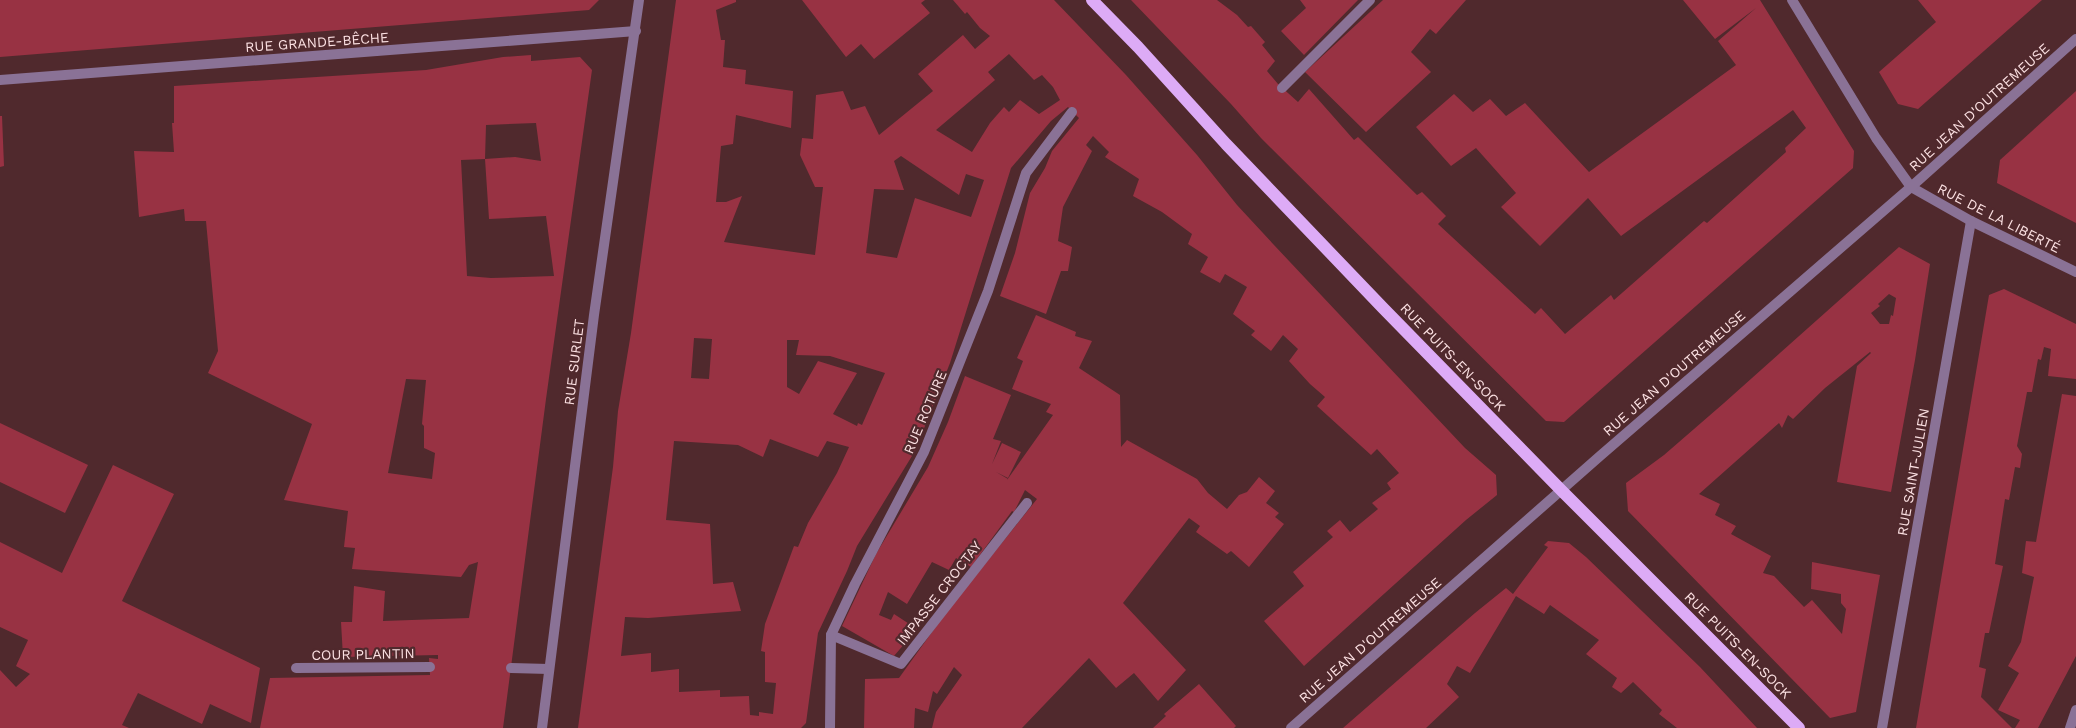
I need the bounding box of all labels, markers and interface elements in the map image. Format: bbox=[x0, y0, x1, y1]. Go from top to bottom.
street label: RUE GRANDE-BÊCHE bbox=[245, 29, 389, 55]
street label: RUE JEAN D'OUTREMEUSE bbox=[1906, 40, 2052, 174]
street label: RUE DE LA LIBERTÉ bbox=[1935, 180, 2063, 256]
street label: RUE PUITS-EN-SOCK bbox=[1397, 300, 1509, 414]
street label: RUE JEAN D'OUTREMEUSE bbox=[1600, 307, 1748, 439]
street label: RUE SURLET bbox=[561, 317, 587, 406]
street label: RUE ROTURE bbox=[900, 368, 950, 456]
street label: RUE SAINT-JULIEN bbox=[1894, 407, 1932, 537]
street label: IMPASSE CROCTAY bbox=[894, 538, 984, 648]
street label: RUE JEAN D'OUTREMEUSE bbox=[1296, 574, 1444, 706]
street label: RUE PUITS-EN-SOCK bbox=[1681, 588, 1795, 702]
street label: COUR PLANTIN bbox=[311, 645, 415, 663]

